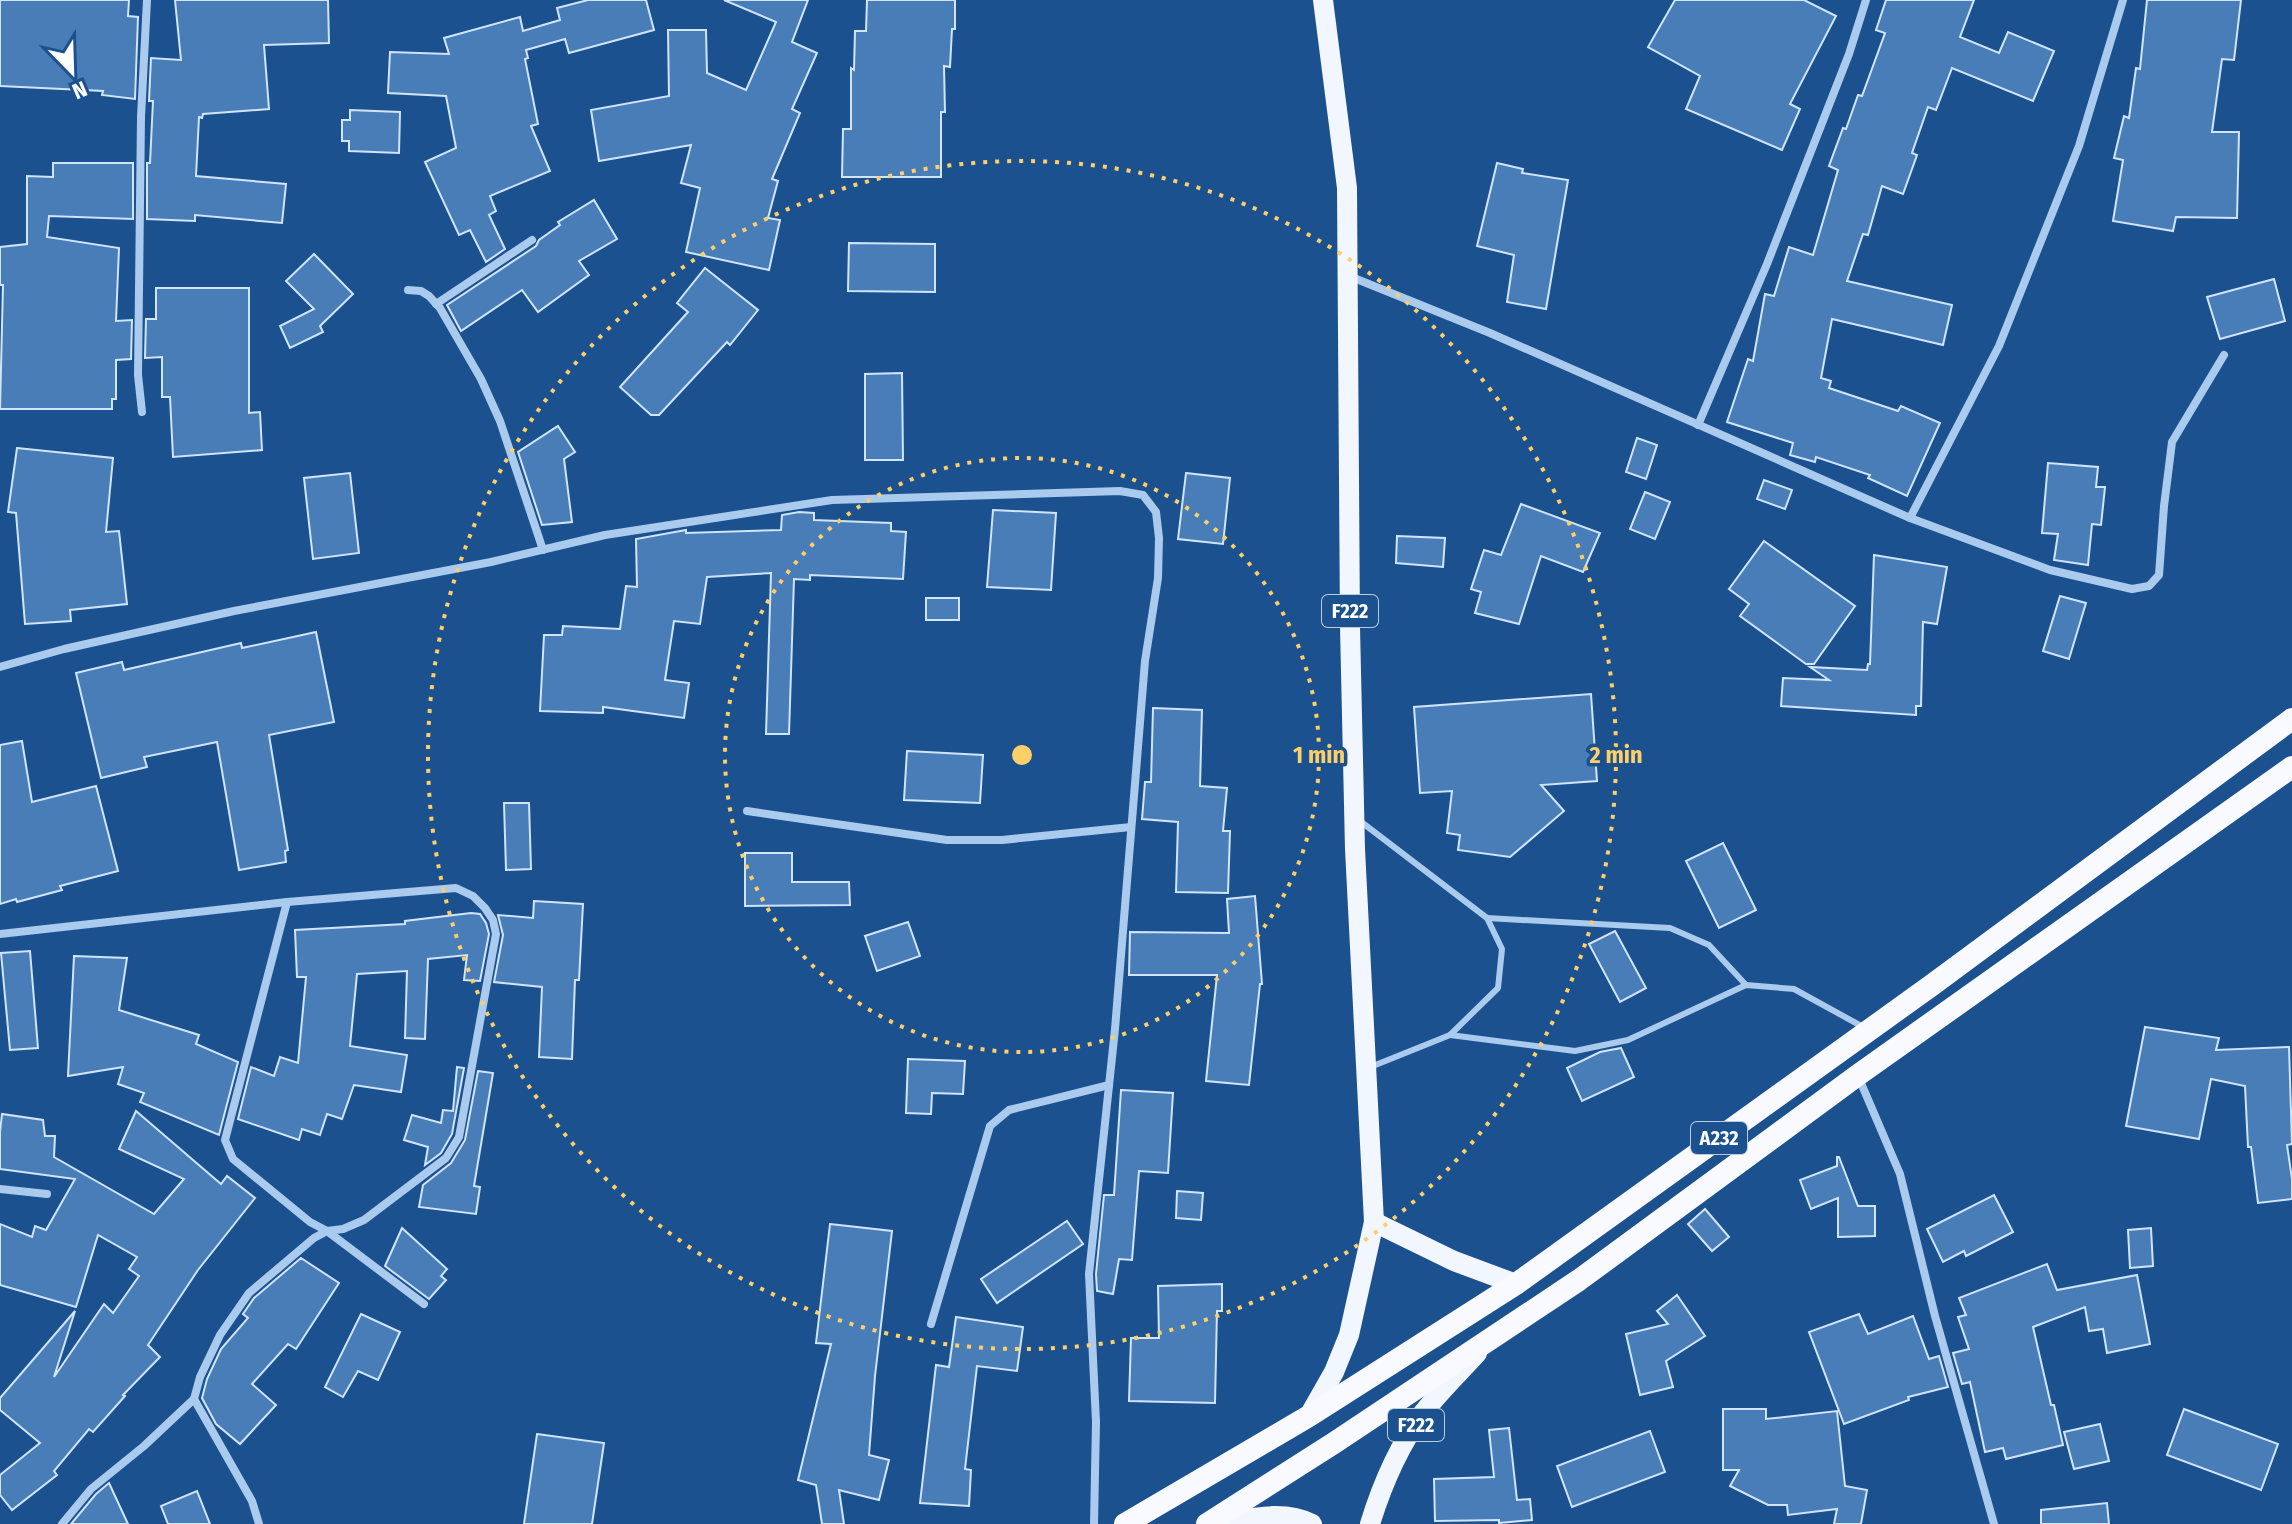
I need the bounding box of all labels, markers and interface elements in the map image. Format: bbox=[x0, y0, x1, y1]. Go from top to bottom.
north arrow bbox=[32, 32, 112, 112]
text: N bbox=[68, 75, 91, 105]
road number: F222 bbox=[1322, 595, 1378, 627]
centre of rings bbox=[1008, 741, 1036, 769]
text: 1 min bbox=[1293, 741, 1345, 769]
text: 2 min bbox=[1588, 741, 1643, 769]
road number: A232 bbox=[1691, 1122, 1747, 1154]
road number: F222 bbox=[1388, 1409, 1444, 1441]

